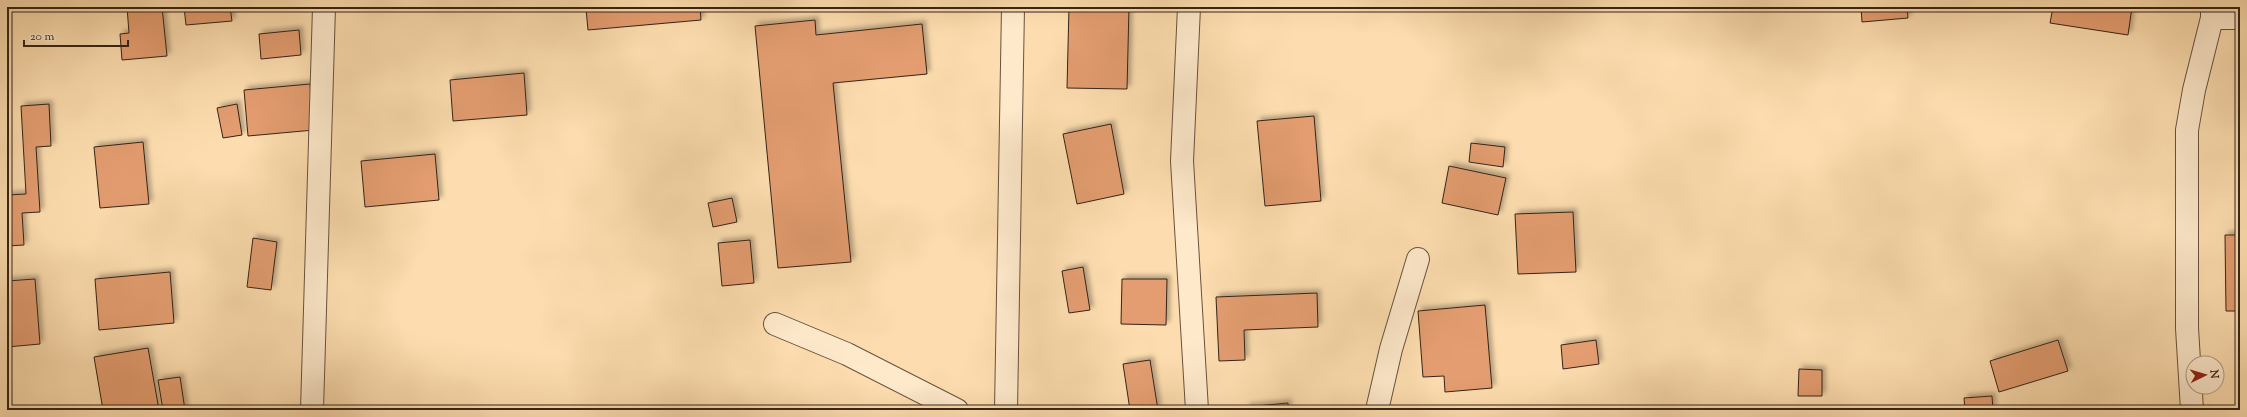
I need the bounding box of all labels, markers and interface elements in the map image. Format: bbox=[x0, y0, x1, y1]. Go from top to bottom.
scale bar bbox=[24, 22, 128, 48]
text: 20 m bbox=[30, 28, 55, 46]
north arrow bbox=[2185, 355, 2225, 395]
text: N bbox=[2206, 368, 2222, 380]

